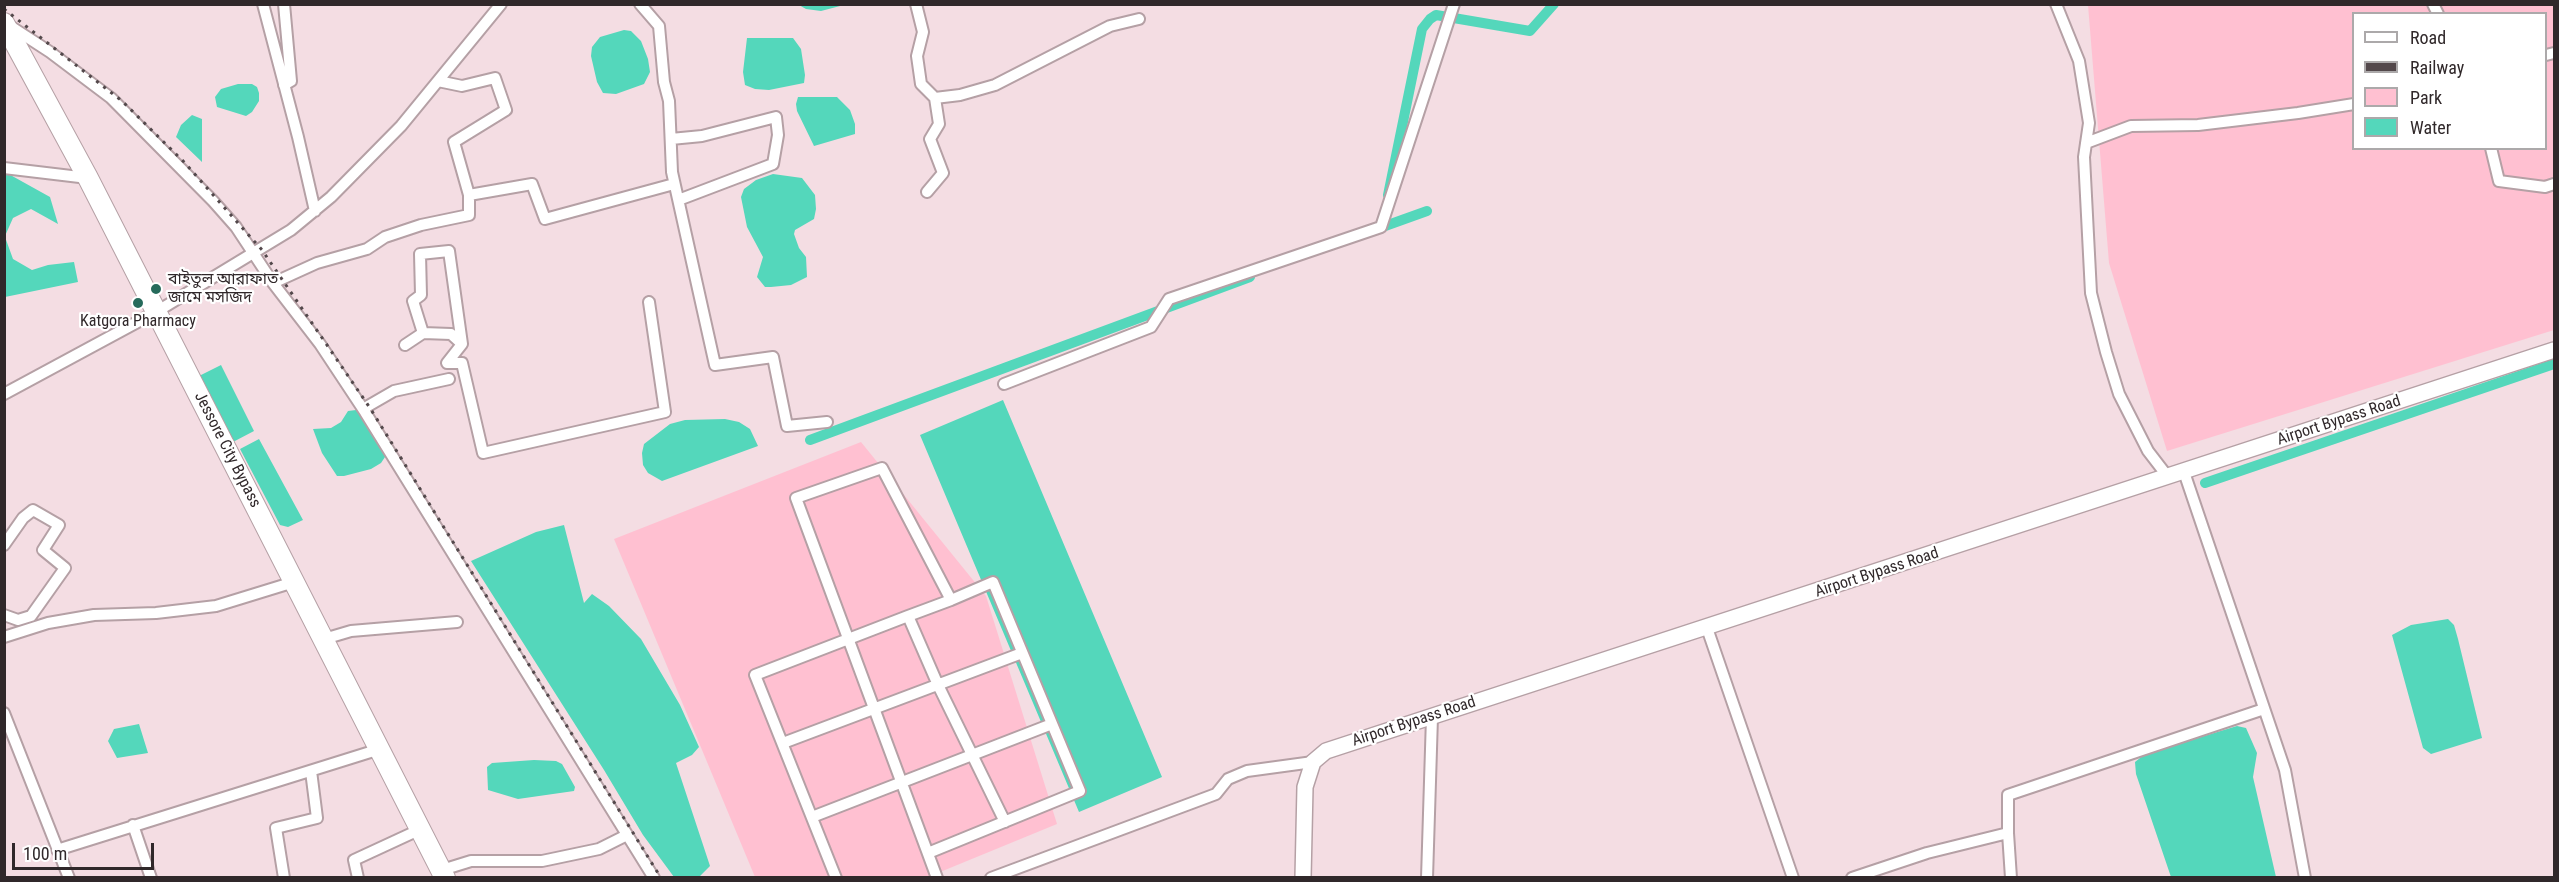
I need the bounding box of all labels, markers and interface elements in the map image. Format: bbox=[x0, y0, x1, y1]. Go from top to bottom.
legend bbox=[2352, 12, 2547, 150]
text: Road bbox=[2410, 27, 2446, 48]
text: Railway bbox=[2410, 57, 2464, 78]
text: Park bbox=[2410, 87, 2442, 108]
text: Water bbox=[2410, 117, 2451, 138]
place label: বাইতুল আরাফাত জামে মসজিদ bbox=[168, 270, 278, 308]
marker: বাইতুল আরাফাত জামে মসজিদ bbox=[149, 282, 163, 296]
marker: Katgora Pharmacy bbox=[131, 296, 145, 310]
place label: Katgora Pharmacy bbox=[80, 312, 196, 332]
street label: Jessore City Bypass bbox=[190, 389, 264, 511]
street label: Airport Bypass Road bbox=[2275, 392, 2403, 450]
street label: Airport Bypass Road bbox=[1813, 544, 1941, 602]
street label: Airport Bypass Road bbox=[1350, 693, 1478, 751]
scale bar bbox=[15, 831, 158, 869]
text: 100 m bbox=[23, 843, 67, 864]

